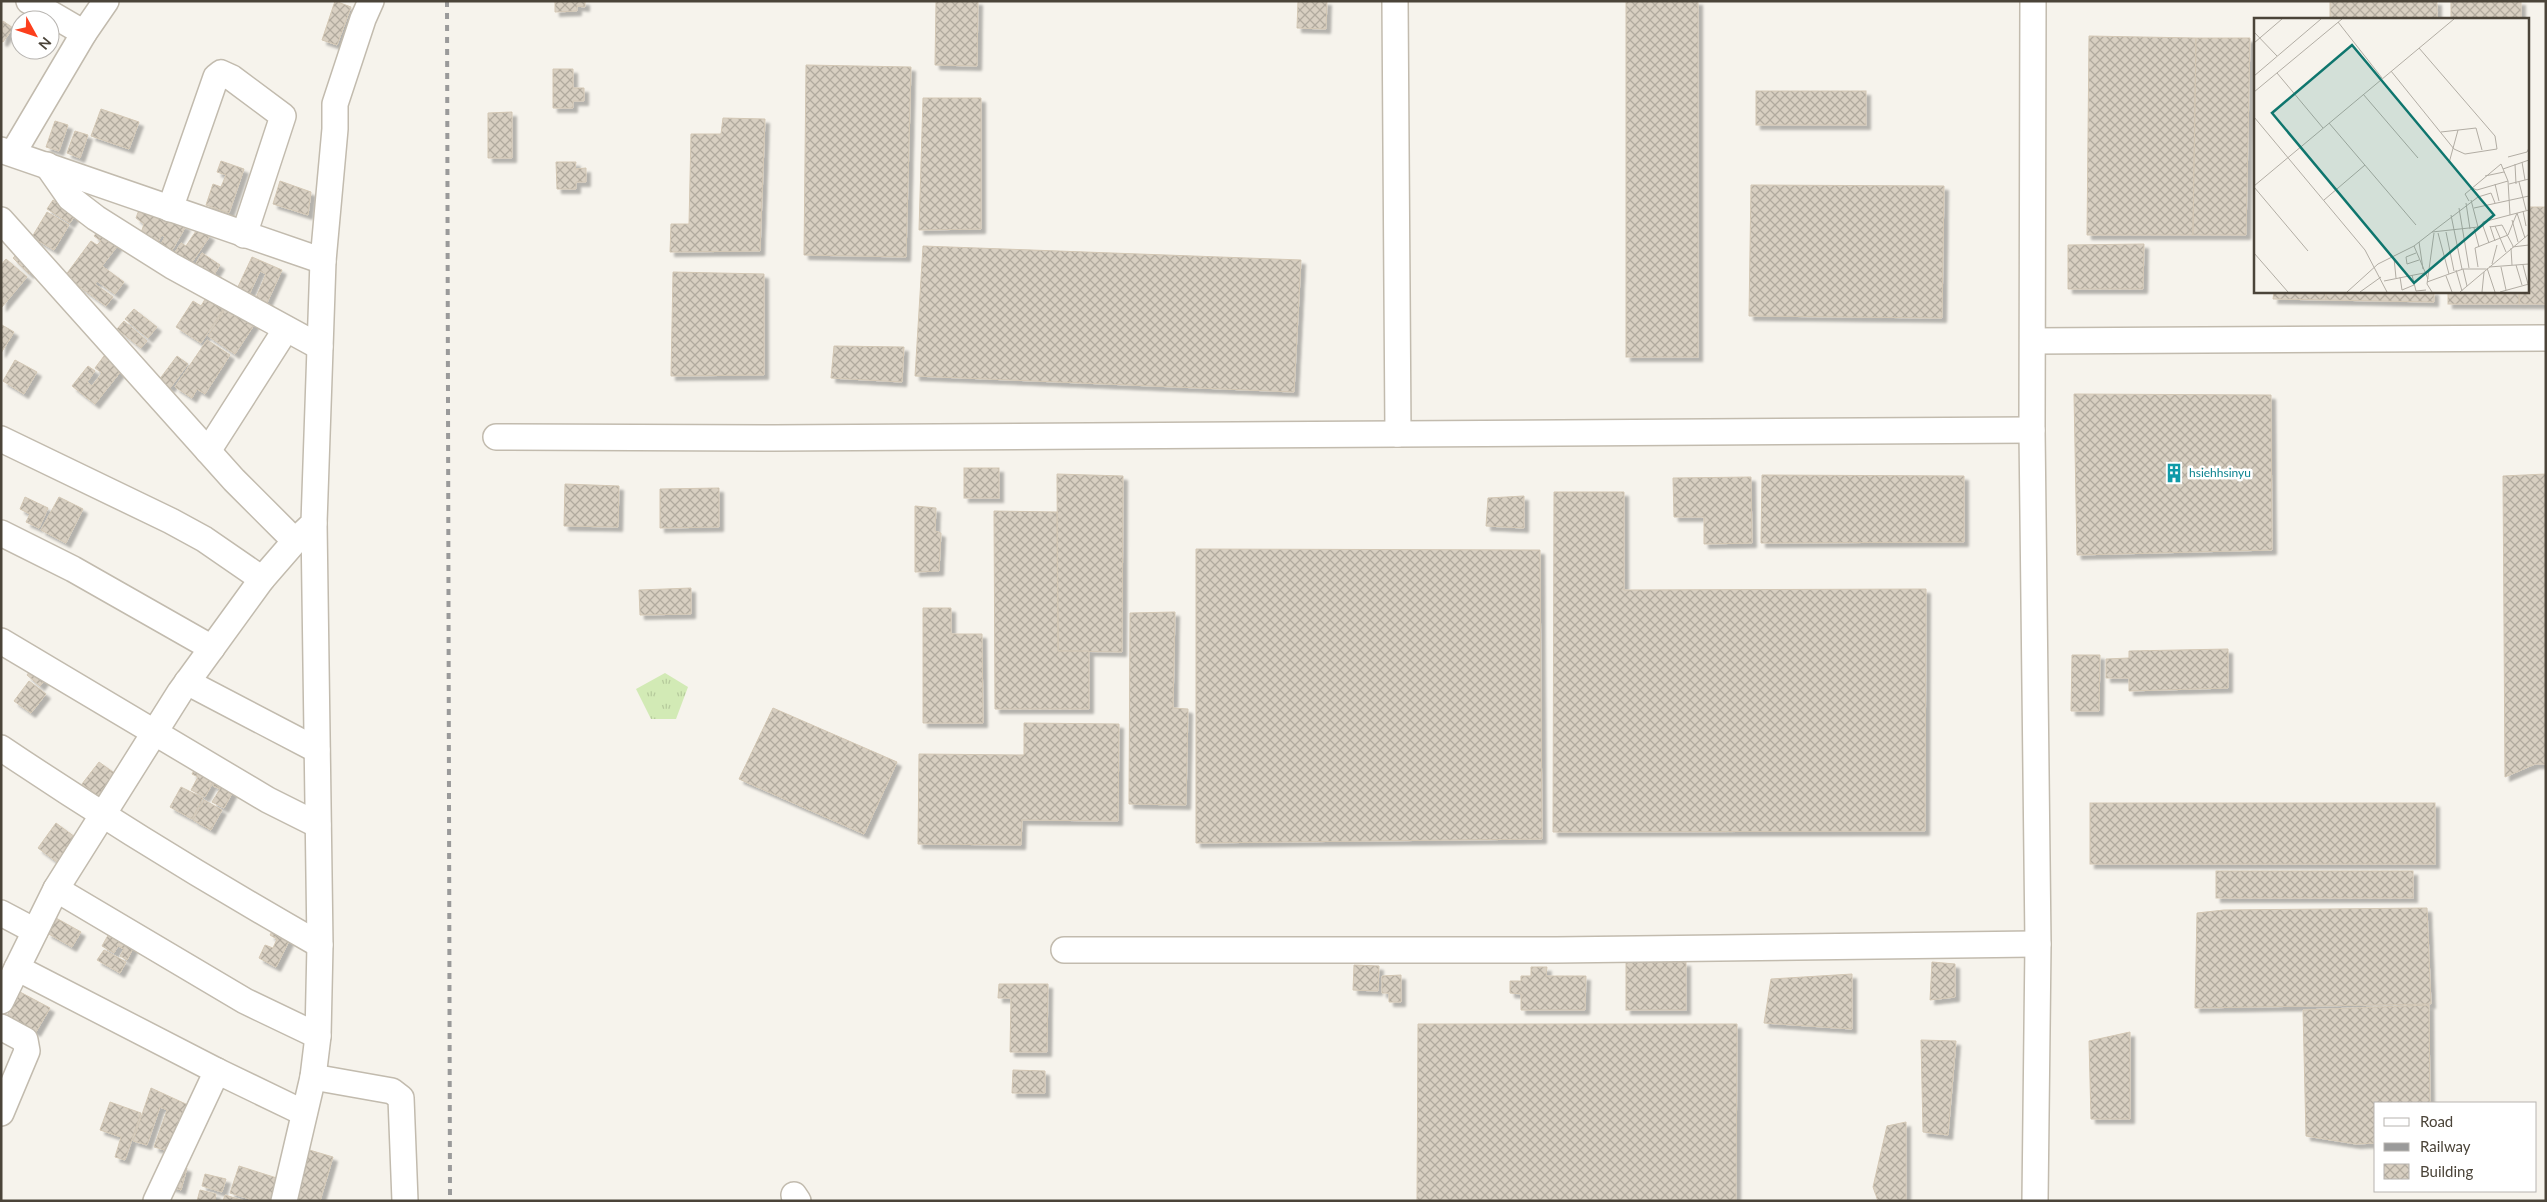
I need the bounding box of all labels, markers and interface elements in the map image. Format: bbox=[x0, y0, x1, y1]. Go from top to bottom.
north arrow bbox=[10, 10, 60, 60]
inset map bbox=[2254, 18, 2530, 292]
text: N bbox=[35, 34, 55, 53]
building icon: hsiehhsinyu bbox=[2163, 462, 2185, 484]
place label: hsiehhsinyu bbox=[2189, 465, 2251, 480]
legend bbox=[2374, 1102, 2537, 1192]
text: Road bbox=[2420, 1112, 2453, 1130]
text: Railway bbox=[2420, 1137, 2471, 1155]
text: Building bbox=[2420, 1162, 2473, 1180]

